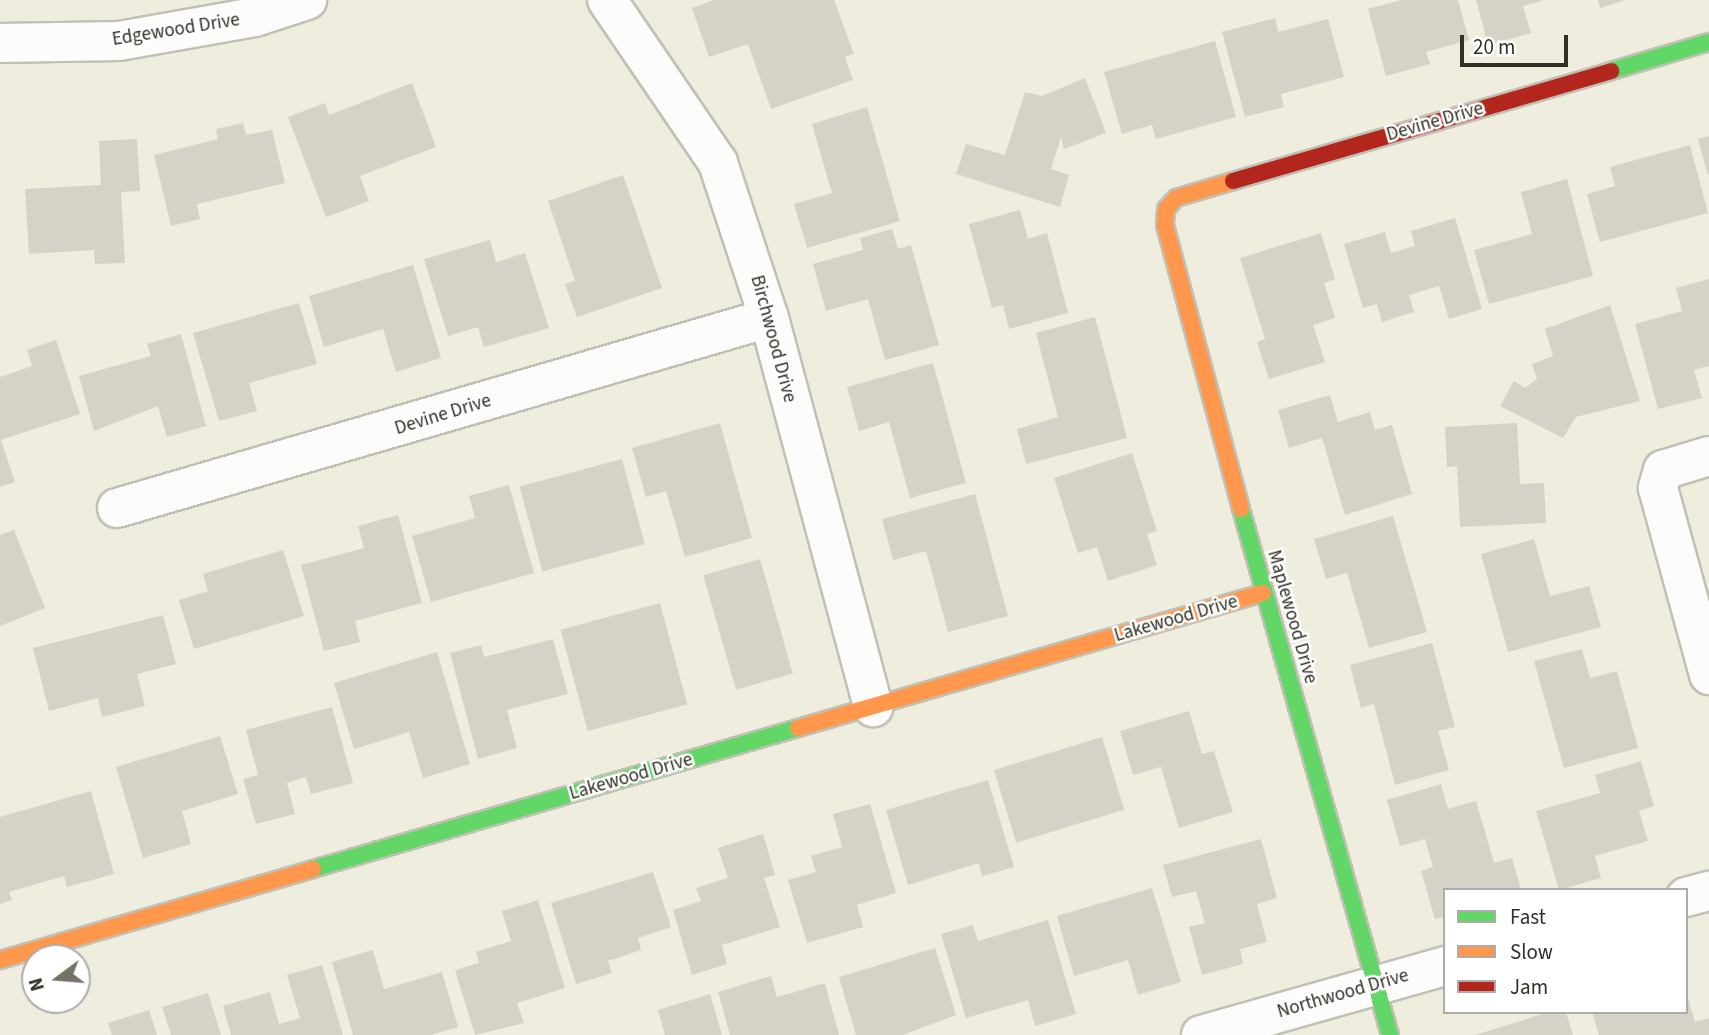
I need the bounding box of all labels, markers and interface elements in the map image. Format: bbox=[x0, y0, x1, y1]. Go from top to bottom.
street label: Edgewood Drive bbox=[111, 9, 241, 51]
scale bar bbox=[1464, 21, 1572, 65]
text: 20 m bbox=[1473, 32, 1515, 62]
street label: Devine Drive bbox=[1384, 97, 1486, 147]
street label: Birchwood Drive bbox=[745, 273, 801, 405]
street label: Devine Drive bbox=[392, 390, 494, 440]
street label: Maplewood Drive bbox=[1262, 548, 1322, 686]
street label: Lakewood Drive bbox=[1112, 591, 1240, 647]
street label: Lakewood Drive bbox=[567, 749, 695, 805]
legend bbox=[1443, 888, 1688, 1014]
text: Fast bbox=[1510, 902, 1546, 932]
text: Slow bbox=[1510, 937, 1553, 967]
north arrow bbox=[21, 944, 91, 1014]
street label: Northwood Drive bbox=[1275, 964, 1411, 1024]
text: Jam bbox=[1510, 972, 1548, 1002]
text: N bbox=[23, 975, 52, 994]

